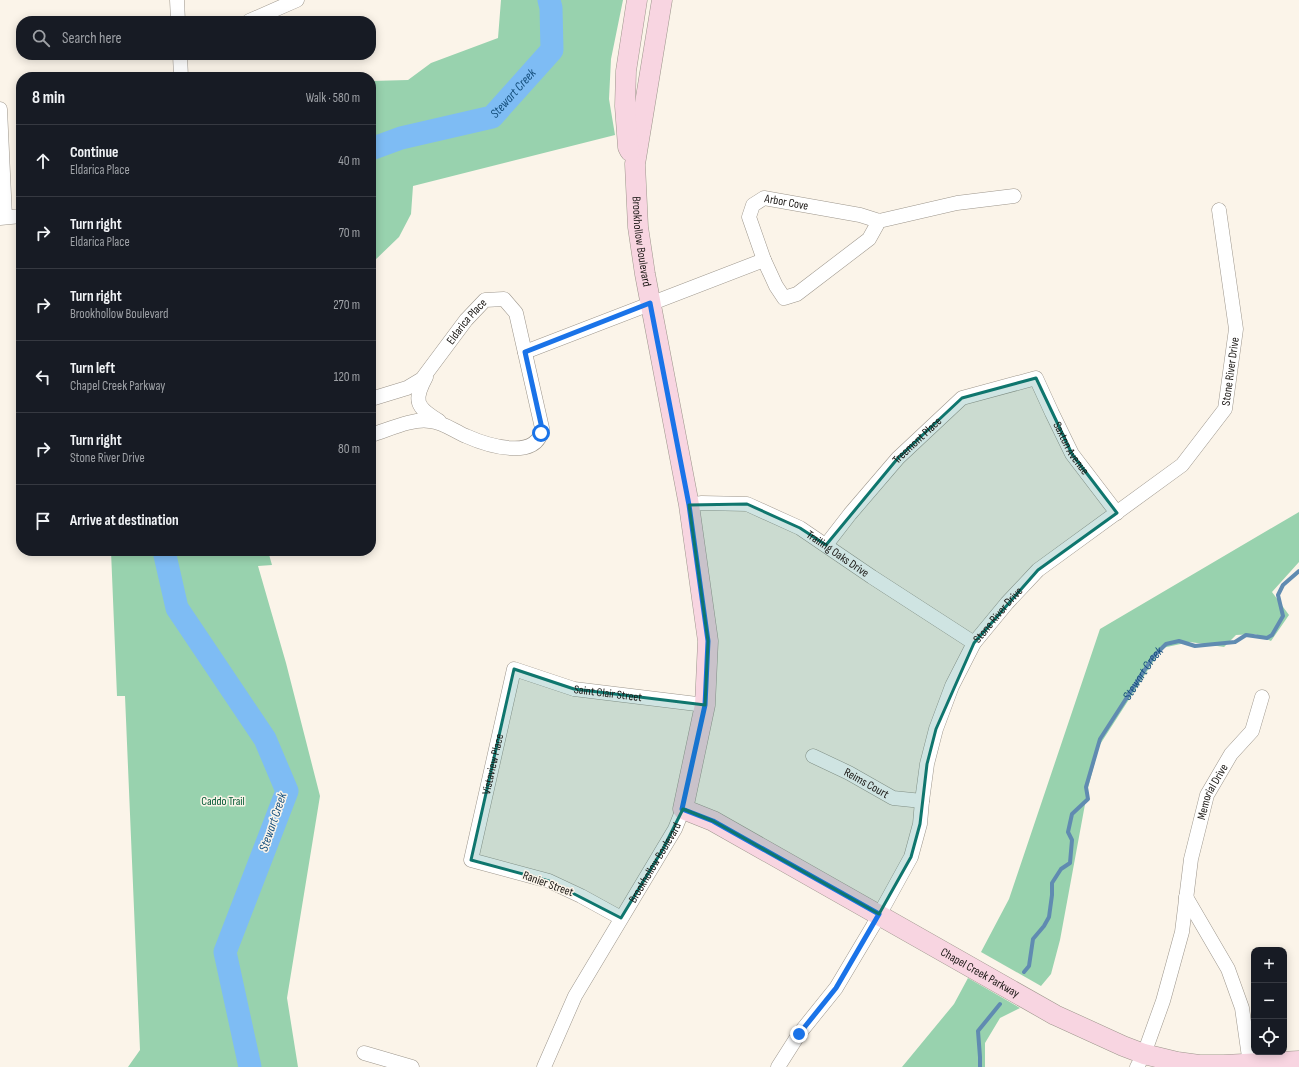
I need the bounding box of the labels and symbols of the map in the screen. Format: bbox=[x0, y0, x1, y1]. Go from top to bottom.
water label: Stewart Creek bbox=[487, 64, 540, 121]
street label: Arbor Cove bbox=[763, 191, 810, 213]
street label: Brookhollow Boulevard bbox=[629, 196, 655, 288]
street label: Eldarica Place bbox=[443, 295, 490, 347]
street label: Stone River Drive bbox=[1218, 336, 1242, 407]
street label: Treemont Place bbox=[889, 413, 945, 467]
street label: Saxton Avenue bbox=[1050, 419, 1093, 478]
route start bbox=[532, 424, 550, 442]
street label: Trailing Oaks Drive bbox=[803, 527, 872, 580]
street label: Stone River Drive bbox=[970, 583, 1026, 646]
water label: Stewart Creek bbox=[1119, 643, 1167, 703]
street label: Saint Clair Street bbox=[573, 682, 643, 705]
street label: Vistaview Place bbox=[478, 732, 507, 796]
street label: Memorial Drive bbox=[1194, 761, 1231, 821]
street label: Reims Court bbox=[842, 764, 892, 802]
water label: Stewart Creek bbox=[256, 789, 291, 853]
park label: Caddo Trail bbox=[201, 794, 245, 809]
street label: Brookhollow Boulevard bbox=[625, 820, 684, 905]
street label: Ranier Street bbox=[521, 868, 576, 900]
street label: Chapel Creek Parkway bbox=[938, 944, 1022, 1001]
route end bbox=[790, 1025, 808, 1043]

